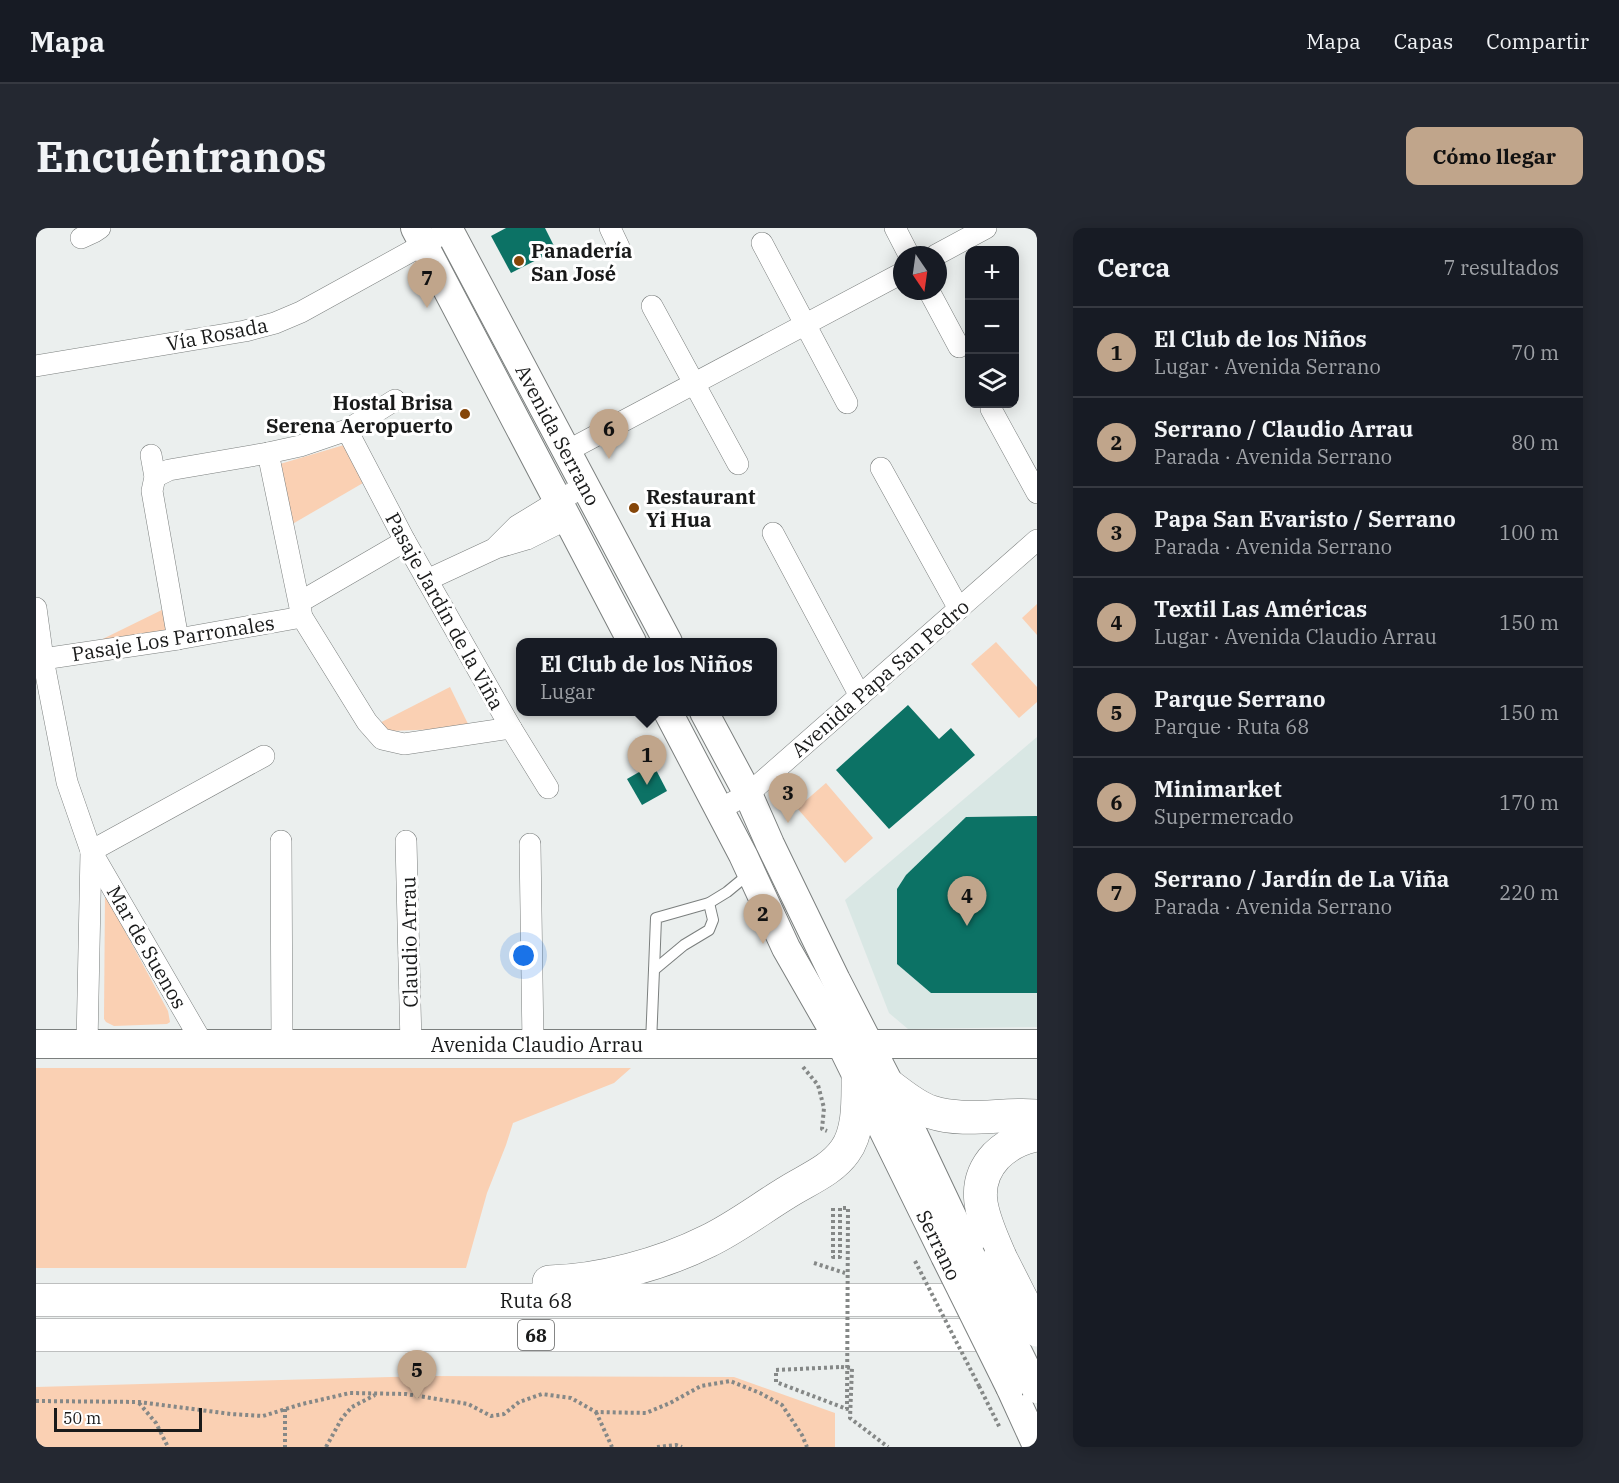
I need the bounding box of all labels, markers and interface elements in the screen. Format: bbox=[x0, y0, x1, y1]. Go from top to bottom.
text: Mapa bbox=[30, 23, 105, 60]
text: Mapa bbox=[1306, 27, 1361, 55]
text: Capas bbox=[1394, 27, 1453, 55]
text: Compartir bbox=[1486, 27, 1589, 55]
button: Cómo llegar bbox=[1406, 127, 1583, 185]
text: Encuéntranos bbox=[36, 129, 327, 184]
place label: Panadería San José bbox=[531, 237, 632, 287]
north arrow bbox=[893, 246, 947, 300]
map controls bbox=[965, 246, 1019, 408]
button: + bbox=[965, 246, 1019, 300]
text: Cerca bbox=[1097, 250, 1170, 284]
marker: Panadería San José bbox=[512, 254, 526, 268]
text: 7 resultados bbox=[1443, 254, 1559, 281]
pin: 7 bbox=[408, 259, 446, 308]
button: − bbox=[965, 300, 1019, 354]
street label: Vía Rosada bbox=[164, 311, 270, 357]
text: El Club de los Niños bbox=[1154, 324, 1367, 353]
text: 1 bbox=[1111, 339, 1123, 366]
text: 70 m bbox=[1511, 339, 1559, 366]
text: Lugar · Avenida Serrano bbox=[1154, 353, 1381, 380]
button: layers bbox=[965, 354, 1019, 408]
street label: Avenida Serrano bbox=[509, 360, 607, 510]
place label: Hostal Brisa Serena Aeropuerto bbox=[266, 389, 453, 439]
marker: Hostal Brisa Serena Aeropuerto bbox=[458, 407, 472, 421]
pin: 6 bbox=[590, 410, 628, 459]
text: Serrano / Claudio Arrau bbox=[1154, 414, 1413, 443]
text: 2 bbox=[1111, 429, 1123, 456]
text: 80 m bbox=[1511, 429, 1559, 456]
text: Parada · Avenida Serrano bbox=[1154, 443, 1392, 470]
place label: Restaurant Yi Hua bbox=[646, 483, 756, 533]
marker: Restaurant Yi Hua bbox=[627, 501, 641, 515]
text: Papa San Evaristo / Serrano bbox=[1154, 504, 1456, 533]
street label: Pasaje Jardín de la Viña bbox=[379, 507, 511, 715]
text: 3 bbox=[1111, 519, 1123, 546]
text: 100 m bbox=[1499, 519, 1559, 546]
text: Parada · Avenida Serrano bbox=[1154, 533, 1392, 560]
street label: Avenida Papa San Pedro bbox=[785, 593, 975, 763]
text: Textil Las Américas bbox=[1154, 594, 1367, 623]
street label: Pasaje Los Parronales bbox=[70, 609, 276, 667]
text: 4 bbox=[1111, 609, 1123, 636]
text: 150 m bbox=[1499, 609, 1559, 636]
text: Lugar · Avenida Claudio Arrau bbox=[1154, 623, 1437, 650]
popup bbox=[516, 638, 777, 716]
text: El Club de los Niños bbox=[540, 649, 753, 678]
text: Lugar bbox=[540, 678, 595, 705]
text: Parque Serrano bbox=[1154, 684, 1326, 713]
text: 5 bbox=[1111, 699, 1123, 726]
text: 150 m bbox=[1499, 699, 1559, 726]
text: Parque · Ruta 68 bbox=[1154, 713, 1309, 740]
pin: 1 bbox=[628, 736, 666, 785]
pin: 3 bbox=[768, 774, 807, 823]
text: Minimarket bbox=[1154, 774, 1282, 803]
text: 6 bbox=[1111, 789, 1123, 816]
text: 170 m bbox=[1499, 789, 1559, 816]
text: Supermercado bbox=[1154, 803, 1293, 830]
text: Serrano / Jardín de La Viña bbox=[1154, 864, 1449, 893]
street label: Claudio Arrau bbox=[394, 876, 424, 1008]
pin: 4 bbox=[948, 876, 986, 926]
text: 7 bbox=[1111, 879, 1123, 906]
text: 220 m bbox=[1499, 879, 1559, 906]
street label: Mar de Suenos bbox=[101, 880, 193, 1014]
text: Parada · Avenida Serrano bbox=[1154, 893, 1392, 920]
pin: 2 bbox=[744, 894, 782, 944]
your location bbox=[509, 941, 538, 970]
street label: Avenida Claudio Arrau bbox=[431, 1031, 643, 1058]
street label: Serrano bbox=[910, 1205, 968, 1285]
street label: Ruta 68 bbox=[500, 1287, 572, 1314]
road number: 68 bbox=[518, 1320, 554, 1350]
pin: 5 bbox=[398, 1350, 436, 1400]
scale bar bbox=[54, 1405, 202, 1432]
text: 50 m bbox=[63, 1408, 101, 1428]

